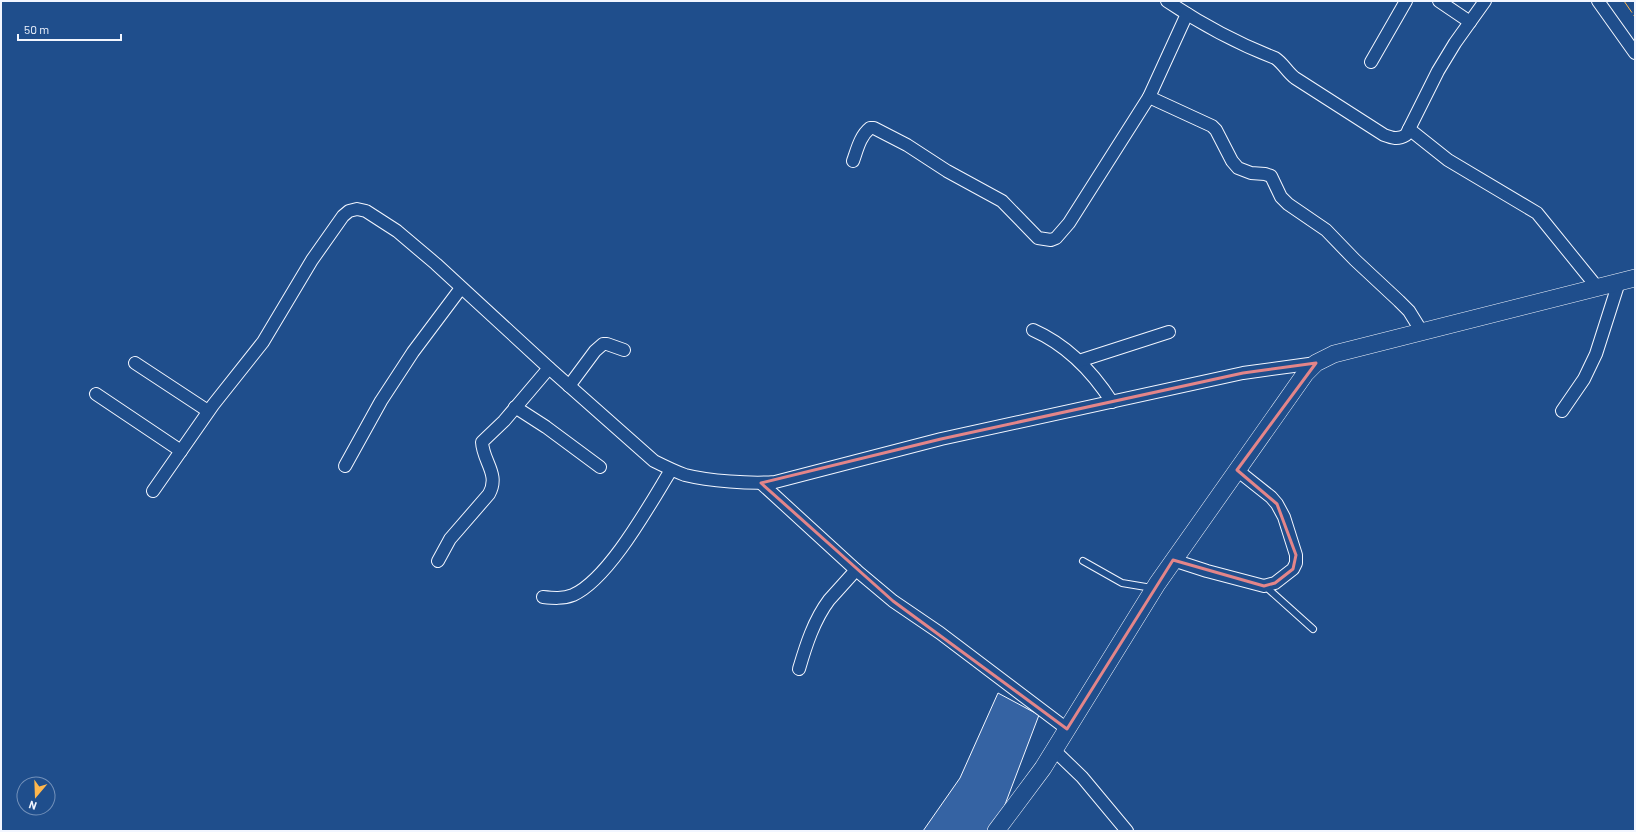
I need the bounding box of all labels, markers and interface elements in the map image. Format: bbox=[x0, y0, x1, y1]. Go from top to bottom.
scale bar bbox=[18, 16, 121, 42]
text: 50 m bbox=[24, 22, 49, 36]
north arrow bbox=[16, 776, 56, 816]
text: N bbox=[27, 799, 38, 813]

